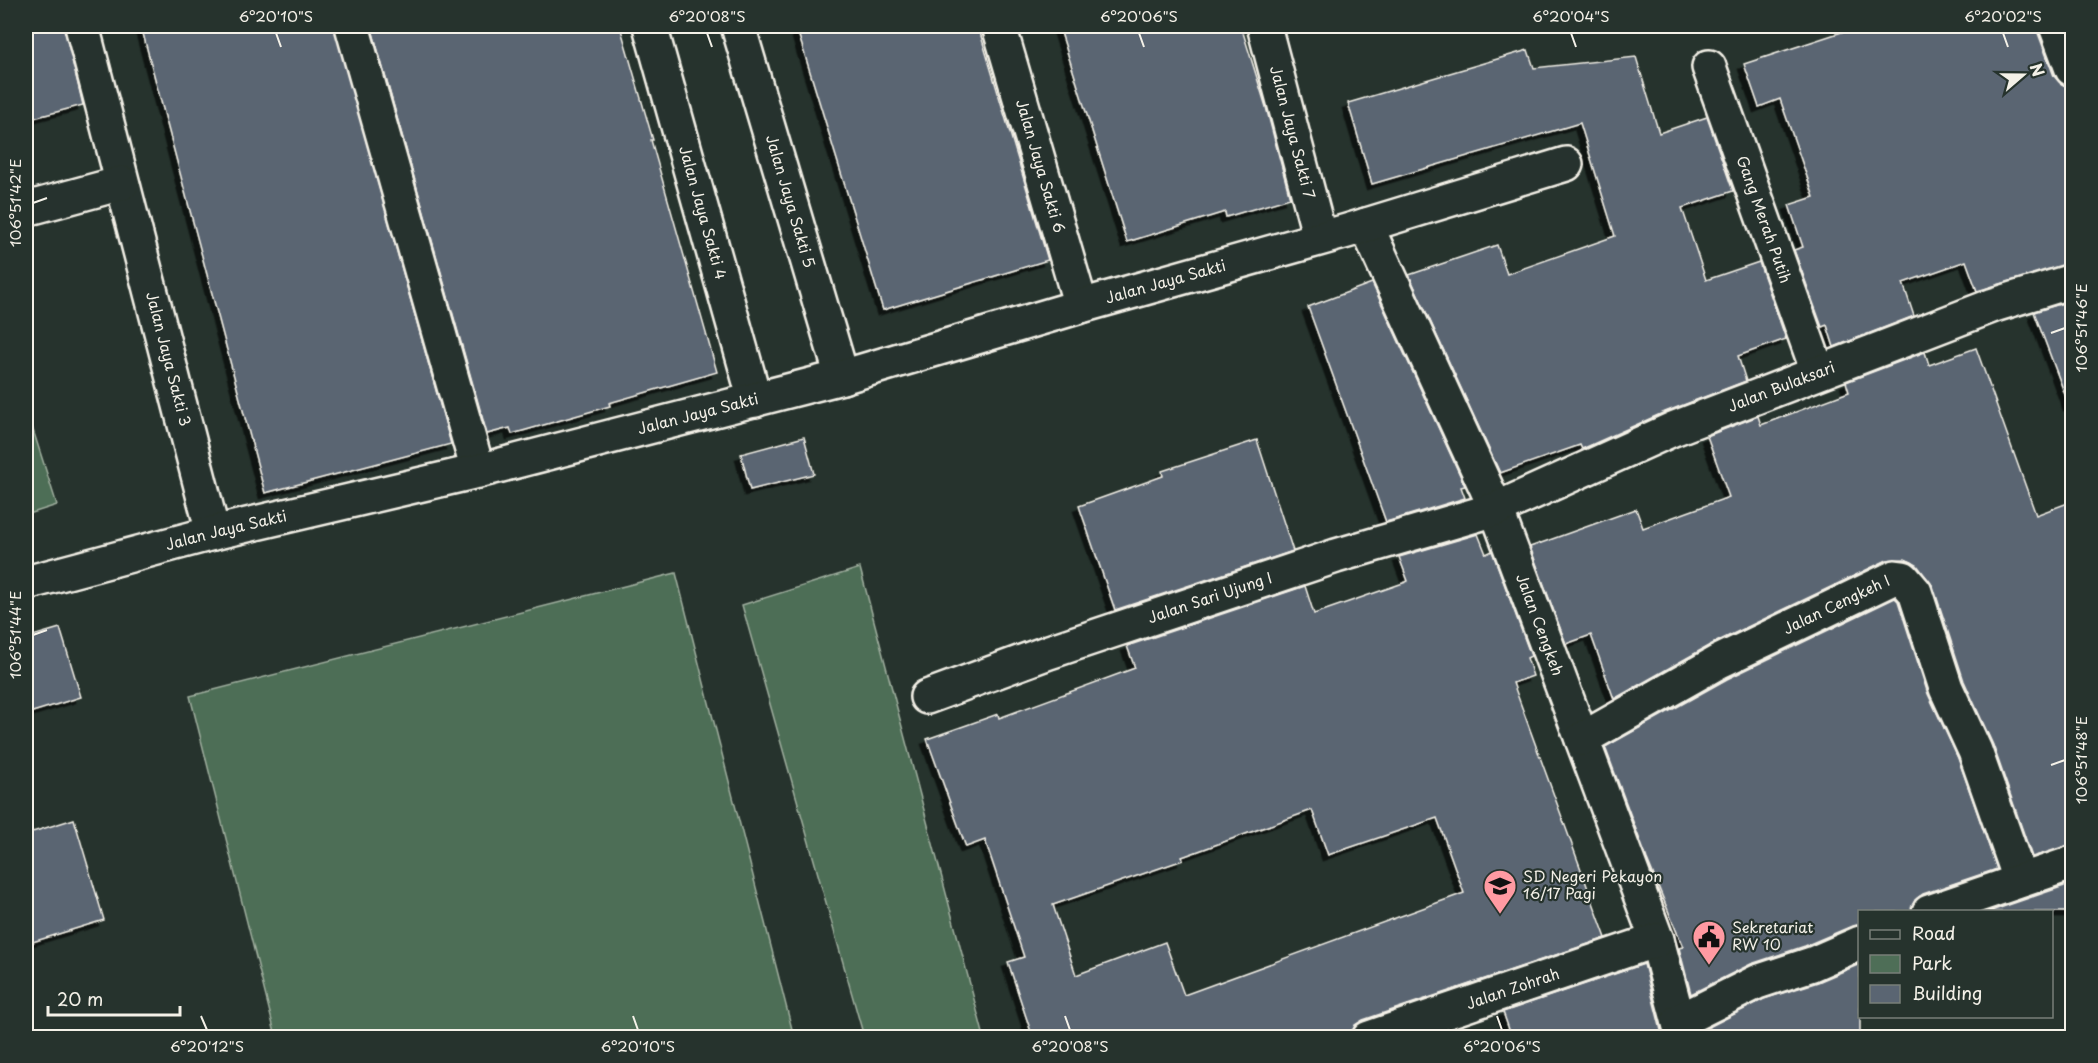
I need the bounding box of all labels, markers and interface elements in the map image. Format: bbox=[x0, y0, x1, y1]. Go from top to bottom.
text: 6°20'10"S bbox=[239, 4, 313, 27]
text: 6°20'08"S bbox=[668, 4, 746, 27]
text: 6°20'06"S bbox=[1100, 4, 1178, 27]
text: 6°20'04"S bbox=[1532, 4, 1610, 27]
text: 6°20'02"S bbox=[1964, 4, 2042, 27]
north arrow bbox=[1993, 45, 2053, 105]
text: N bbox=[2025, 59, 2051, 80]
street label: Jalan Jaya Sakti 7 bbox=[1265, 63, 1322, 201]
street label: Jalan Jaya Sakti 6 bbox=[1011, 96, 1072, 235]
street label: Jalan Jaya Sakti 5 bbox=[761, 132, 822, 270]
street label: Jalan Jaya Sakti 4 bbox=[674, 143, 734, 282]
street label: Gang Merah Putih bbox=[1732, 152, 1798, 286]
text: 106°51'42"E bbox=[3, 159, 26, 247]
street label: Jalan Jaya Sakti bbox=[1102, 253, 1228, 309]
text: 106°51'46"E bbox=[2069, 283, 2092, 373]
street label: Jalan Jaya Sakti 3 bbox=[141, 289, 198, 428]
street label: Jalan Bulaksari bbox=[1724, 355, 1838, 417]
street label: Jalan Jaya Sakti bbox=[635, 386, 761, 439]
street label: Jalan Jaya Sakti bbox=[163, 503, 289, 555]
street label: Jalan Sari Ujung I bbox=[1144, 565, 1275, 628]
street label: Jalan Cengkeh I bbox=[1779, 568, 1894, 639]
street label: Jalan Cengkeh bbox=[1511, 570, 1570, 679]
text: 106°51'44"E bbox=[3, 591, 26, 679]
text: 106°51'48"E bbox=[2069, 716, 2092, 804]
place label: SD Negeri Pekayon 16/17 Pagi bbox=[1523, 864, 1662, 904]
school or university icon: SD Negeri Pekayon 16/17 Pagi bbox=[1482, 868, 1518, 915]
legend bbox=[1858, 910, 2053, 1018]
place label: Sekretariat RW 10 bbox=[1732, 915, 1813, 955]
public building icon: Sekretariat RW 10 bbox=[1691, 919, 1727, 966]
text: Road bbox=[1912, 919, 1956, 946]
text: Park bbox=[1912, 949, 1952, 976]
street label: Jalan Zohrah bbox=[1463, 961, 1562, 1014]
scale bar bbox=[48, 979, 180, 1017]
text: Building bbox=[1912, 979, 1982, 1006]
text: 20 m bbox=[57, 985, 103, 1012]
text: 6°20'12"S bbox=[170, 1034, 244, 1057]
text: 6°20'10"S bbox=[601, 1034, 675, 1057]
text: 6°20'08"S bbox=[1031, 1034, 1109, 1057]
text: 6°20'06"S bbox=[1463, 1034, 1541, 1057]

